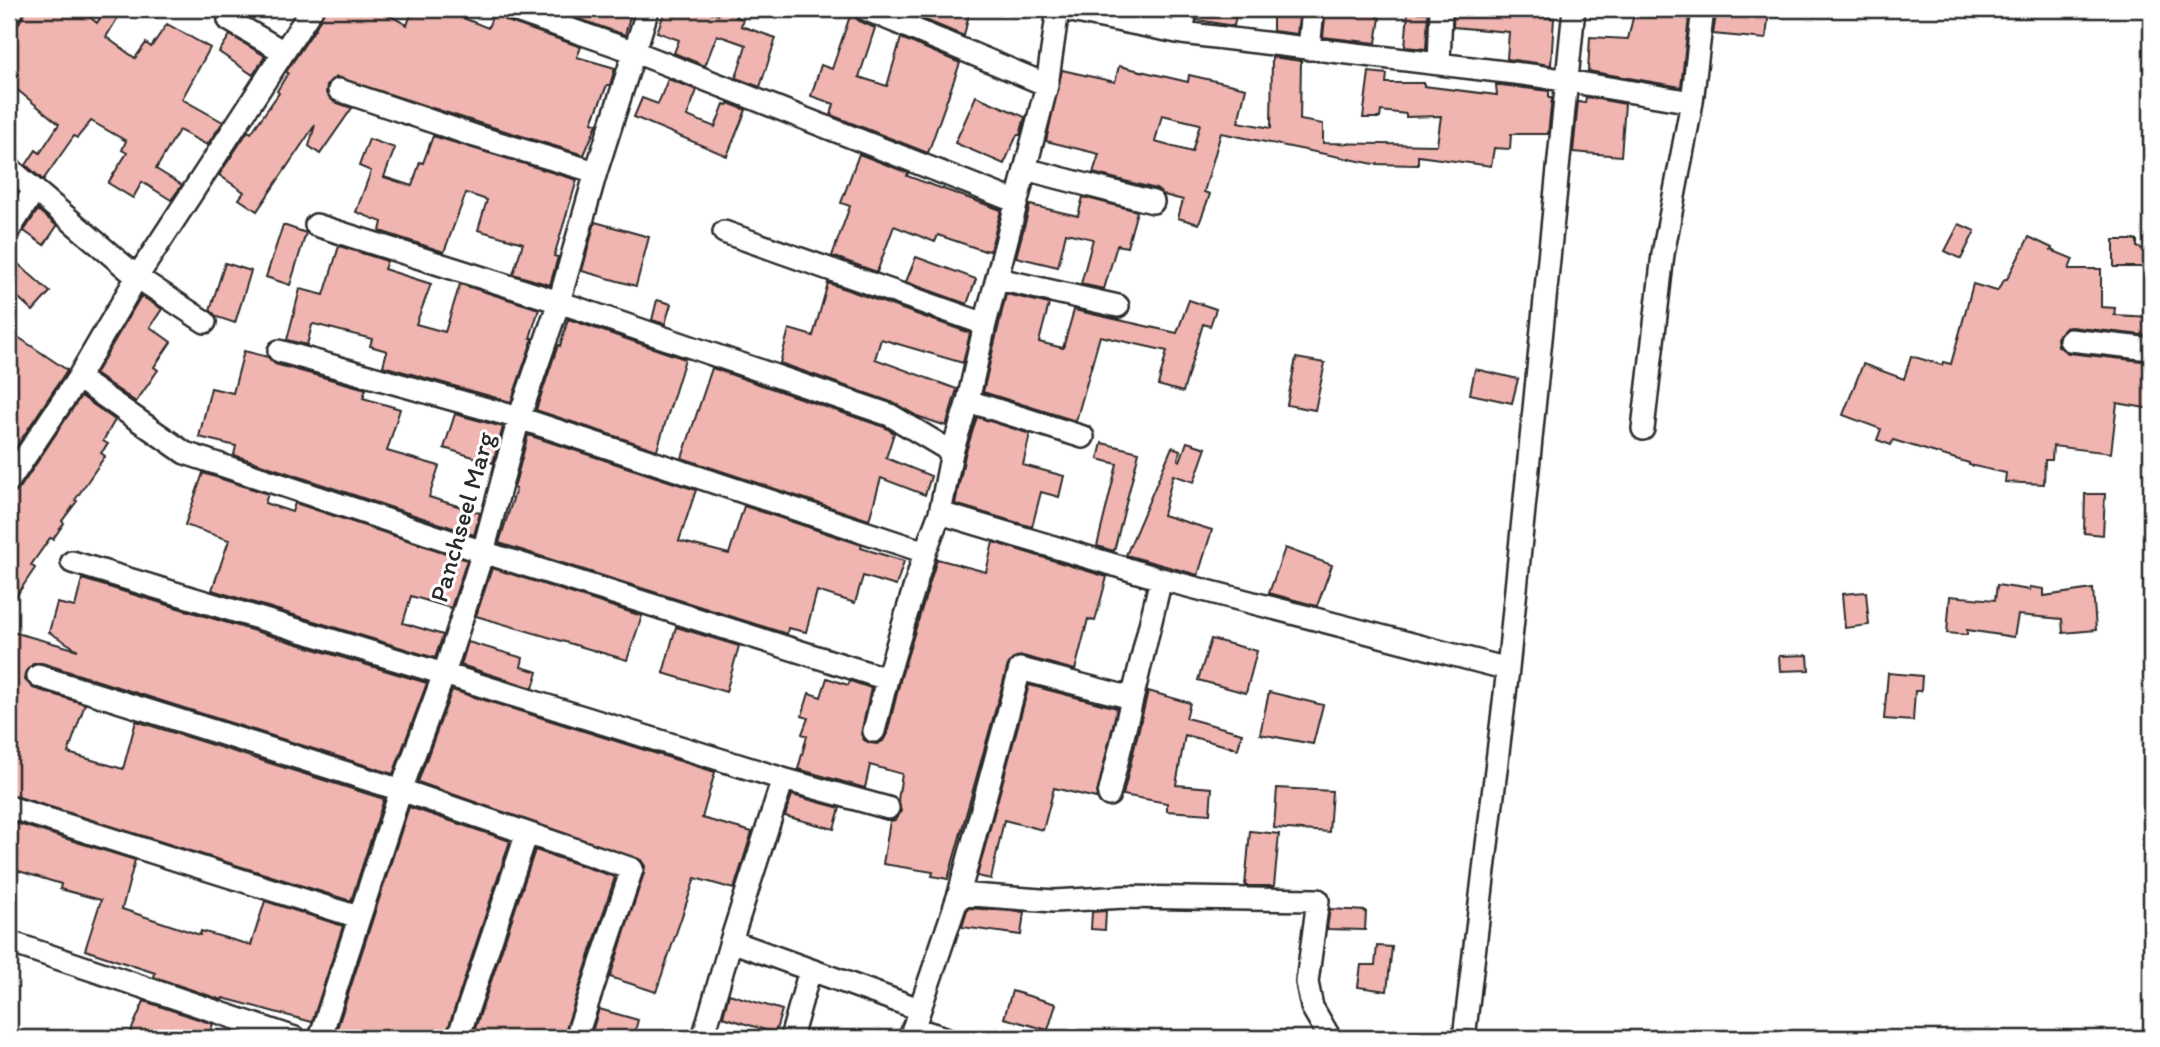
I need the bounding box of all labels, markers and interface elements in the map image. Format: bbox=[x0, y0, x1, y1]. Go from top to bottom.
street label: Panchseel Marg bbox=[422, 428, 502, 606]

